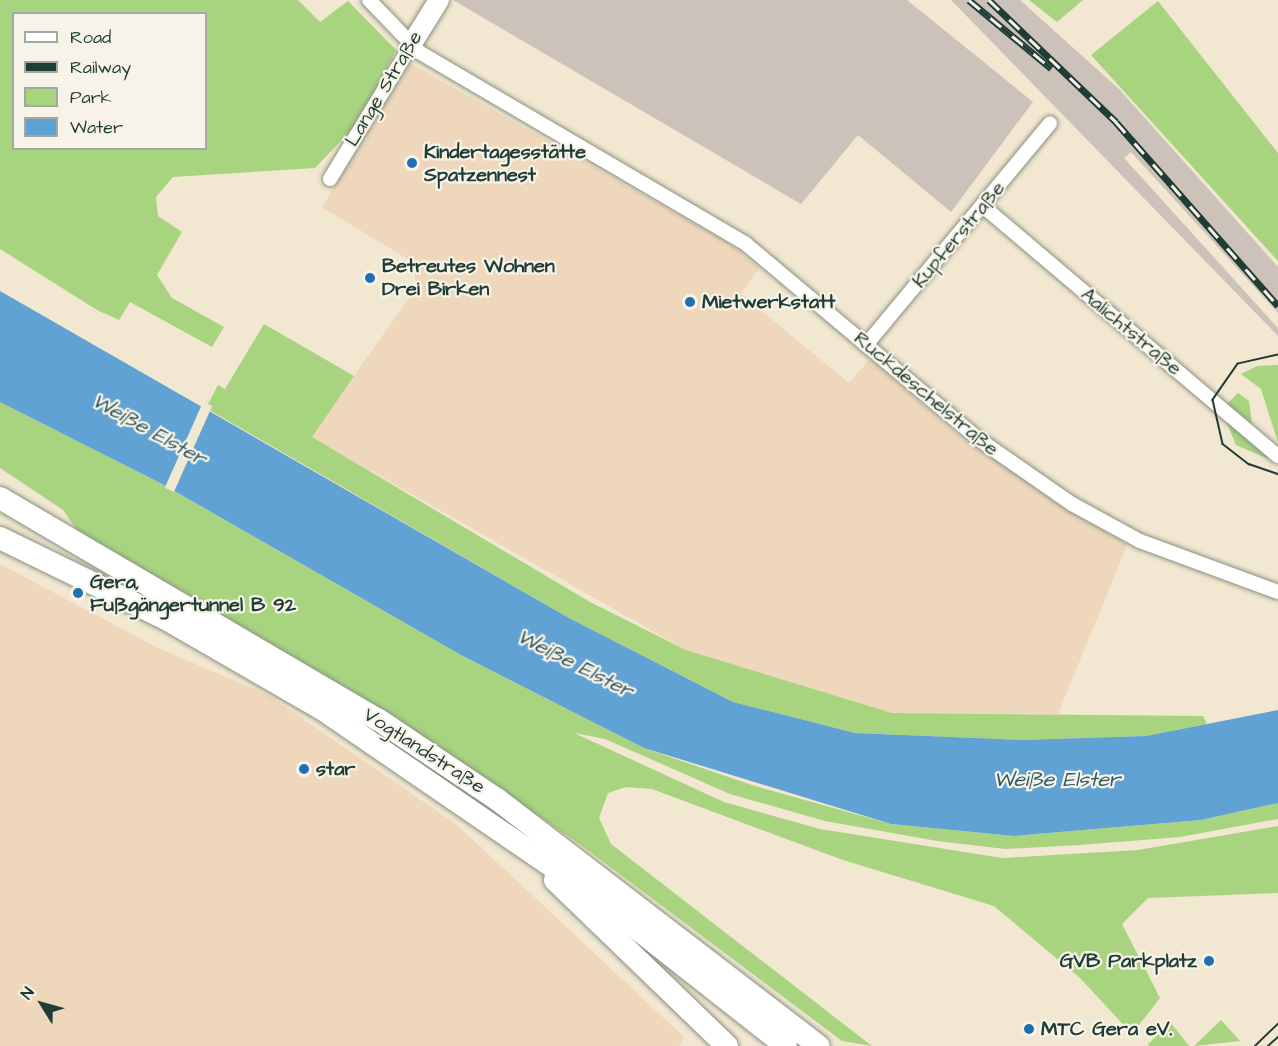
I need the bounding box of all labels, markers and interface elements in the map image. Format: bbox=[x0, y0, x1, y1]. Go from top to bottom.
legend bbox=[12, 12, 207, 150]
text: Road bbox=[70, 25, 111, 50]
street label: Lange Straße bbox=[340, 27, 428, 151]
text: Railway bbox=[70, 55, 131, 80]
text: Park bbox=[70, 85, 112, 110]
text: Water bbox=[70, 115, 123, 140]
place label: Kindertagesstätte Spatzennest bbox=[424, 140, 586, 187]
marker: Kindertagesstätte Spatzennest bbox=[405, 156, 419, 170]
street label: Kupferstraße bbox=[908, 177, 1010, 293]
place label: Betreutes Wohnen Drei Birken bbox=[382, 254, 555, 301]
marker: Betreutes Wohnen Drei Birken bbox=[363, 271, 377, 285]
street label: Aalichtstraße bbox=[1076, 283, 1186, 381]
place label: Mietwerkstatt bbox=[702, 290, 835, 314]
marker: Mietwerkstatt bbox=[683, 295, 697, 309]
street label: Ruckdeschelstraße bbox=[849, 327, 1003, 461]
water label: Weiße Elster bbox=[87, 388, 211, 472]
place label: Gera, Fußgängertunnel B 92 bbox=[90, 570, 296, 617]
marker: Gera, Fußgängertunnel B 92 bbox=[71, 586, 85, 600]
water label: Weiße Elster bbox=[513, 624, 637, 704]
street label: Vogtlandstraße bbox=[359, 703, 489, 799]
place label: star bbox=[316, 757, 355, 781]
marker: star bbox=[297, 762, 311, 776]
water label: Weiße Elster bbox=[994, 767, 1120, 793]
place label: GVB Parkplatz bbox=[1060, 949, 1197, 973]
marker: GVB Parkplatz bbox=[1202, 954, 1216, 968]
north arrow bbox=[12, 974, 72, 1034]
text: N bbox=[16, 983, 39, 1004]
place label: MTC Gera eV. bbox=[1041, 1017, 1172, 1041]
marker: MTC Gera eV. bbox=[1022, 1022, 1036, 1036]

